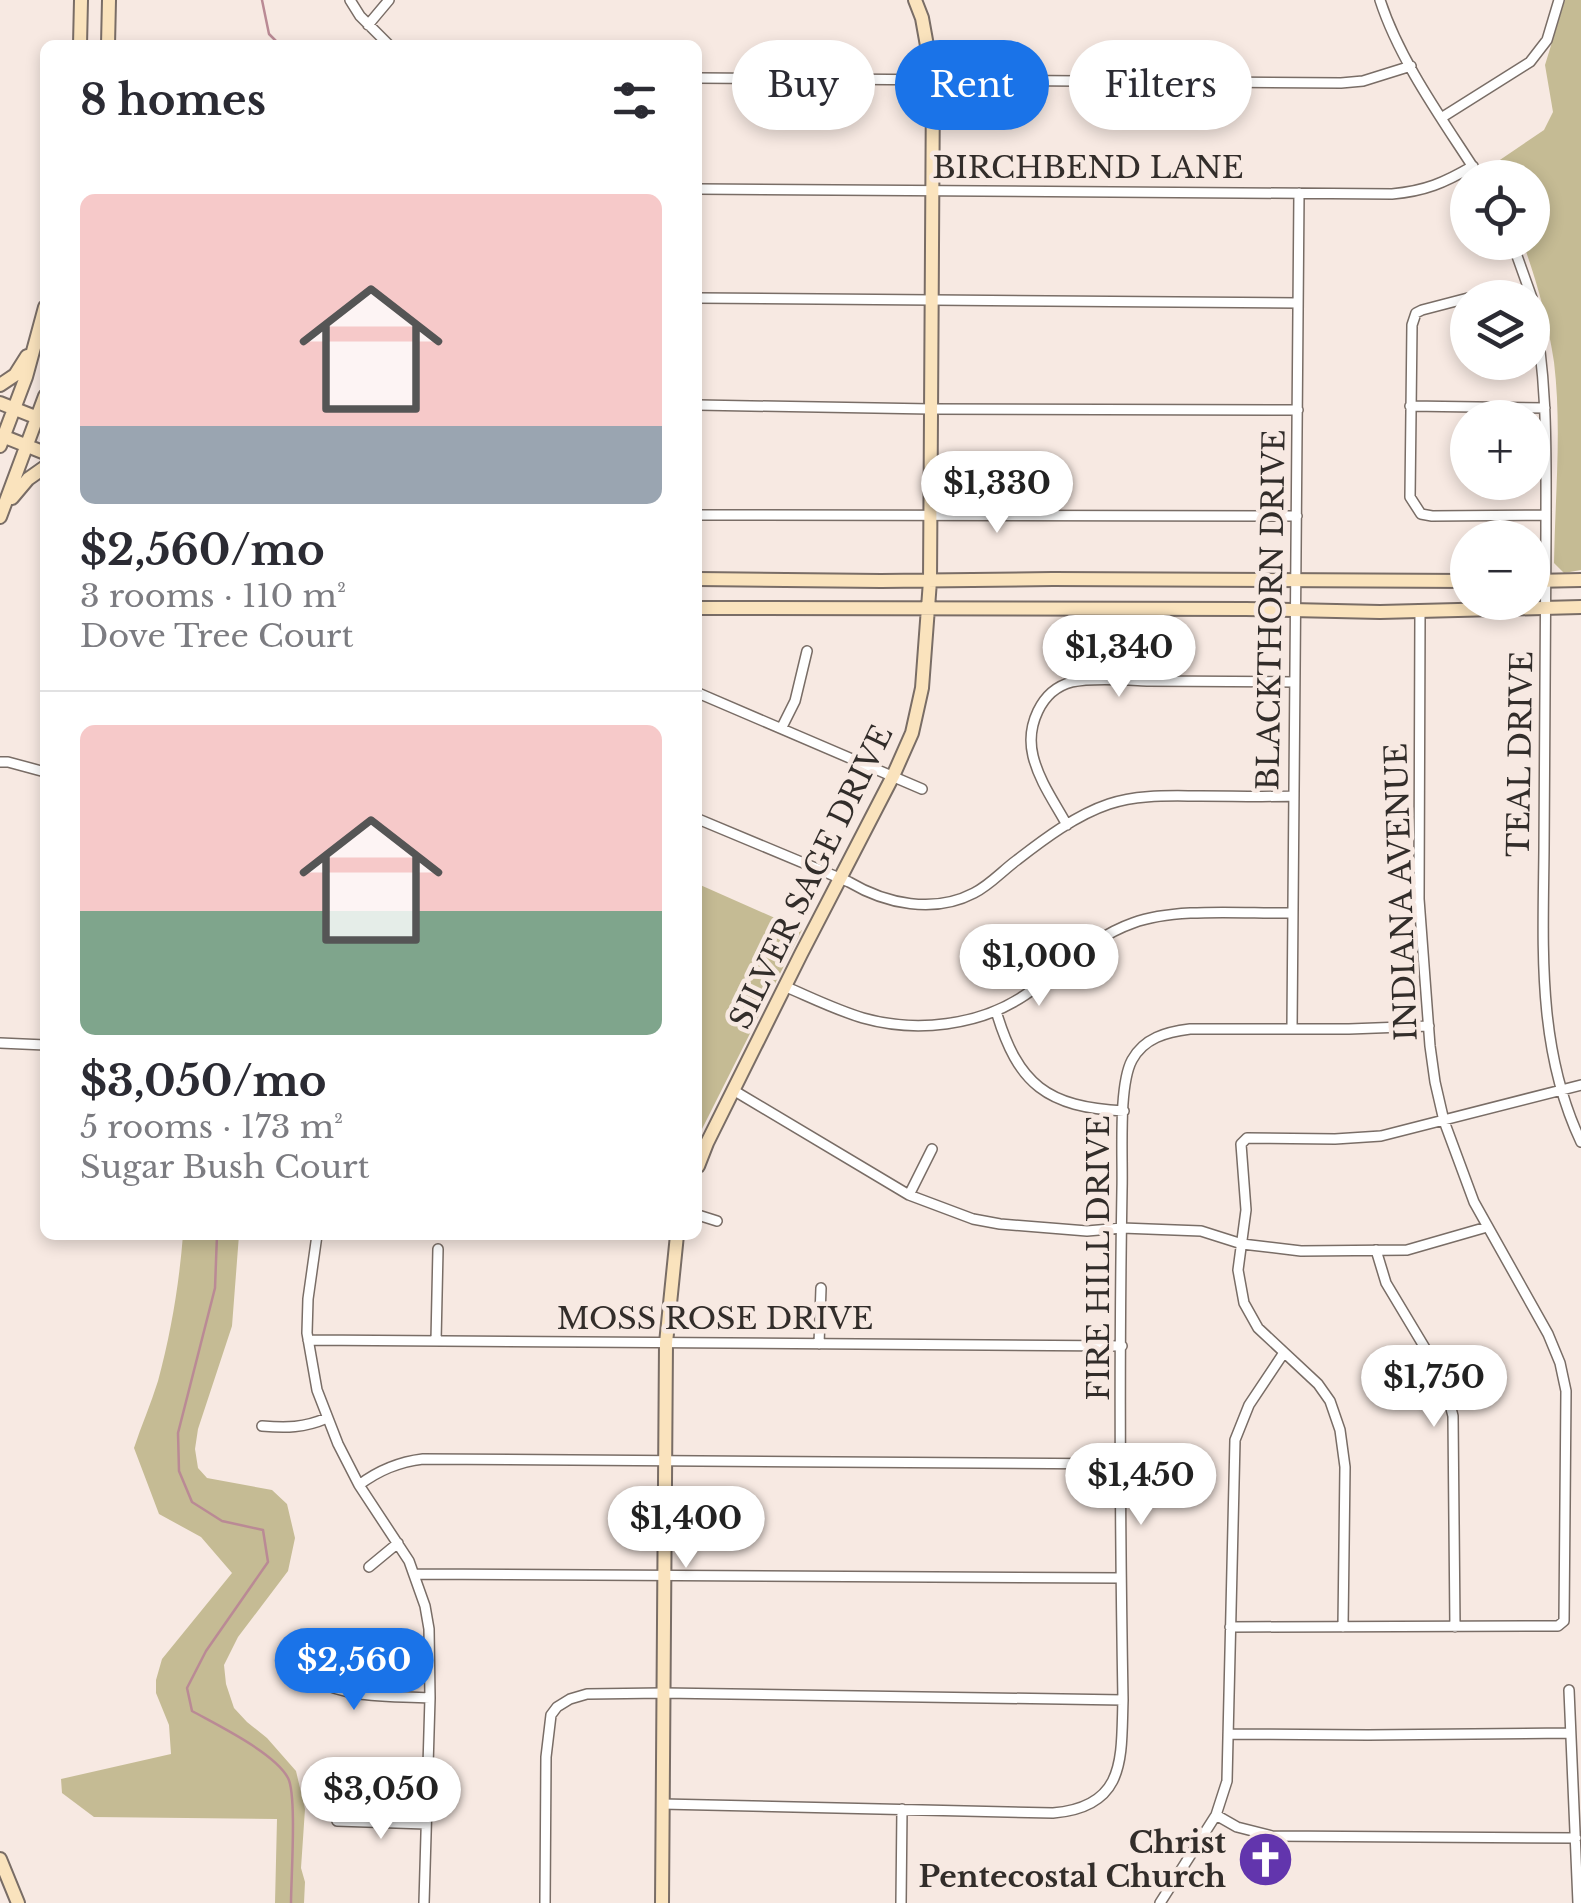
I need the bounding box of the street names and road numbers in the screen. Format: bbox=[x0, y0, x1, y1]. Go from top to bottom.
street label: BIRCHBEND LANE bbox=[933, 149, 1243, 186]
street label: BLACKTHORN DRIVE bbox=[1249, 429, 1293, 791]
street label: TEAL DRIVE bbox=[1500, 651, 1540, 857]
street label: SILVER SAGE DRIVE bbox=[721, 719, 901, 1035]
street label: INDIANA AVENUE bbox=[1377, 742, 1425, 1042]
street label: FIRE HILL DRIVE bbox=[1080, 1115, 1117, 1401]
street label: MOSS ROSE DRIVE bbox=[557, 1300, 873, 1337]

